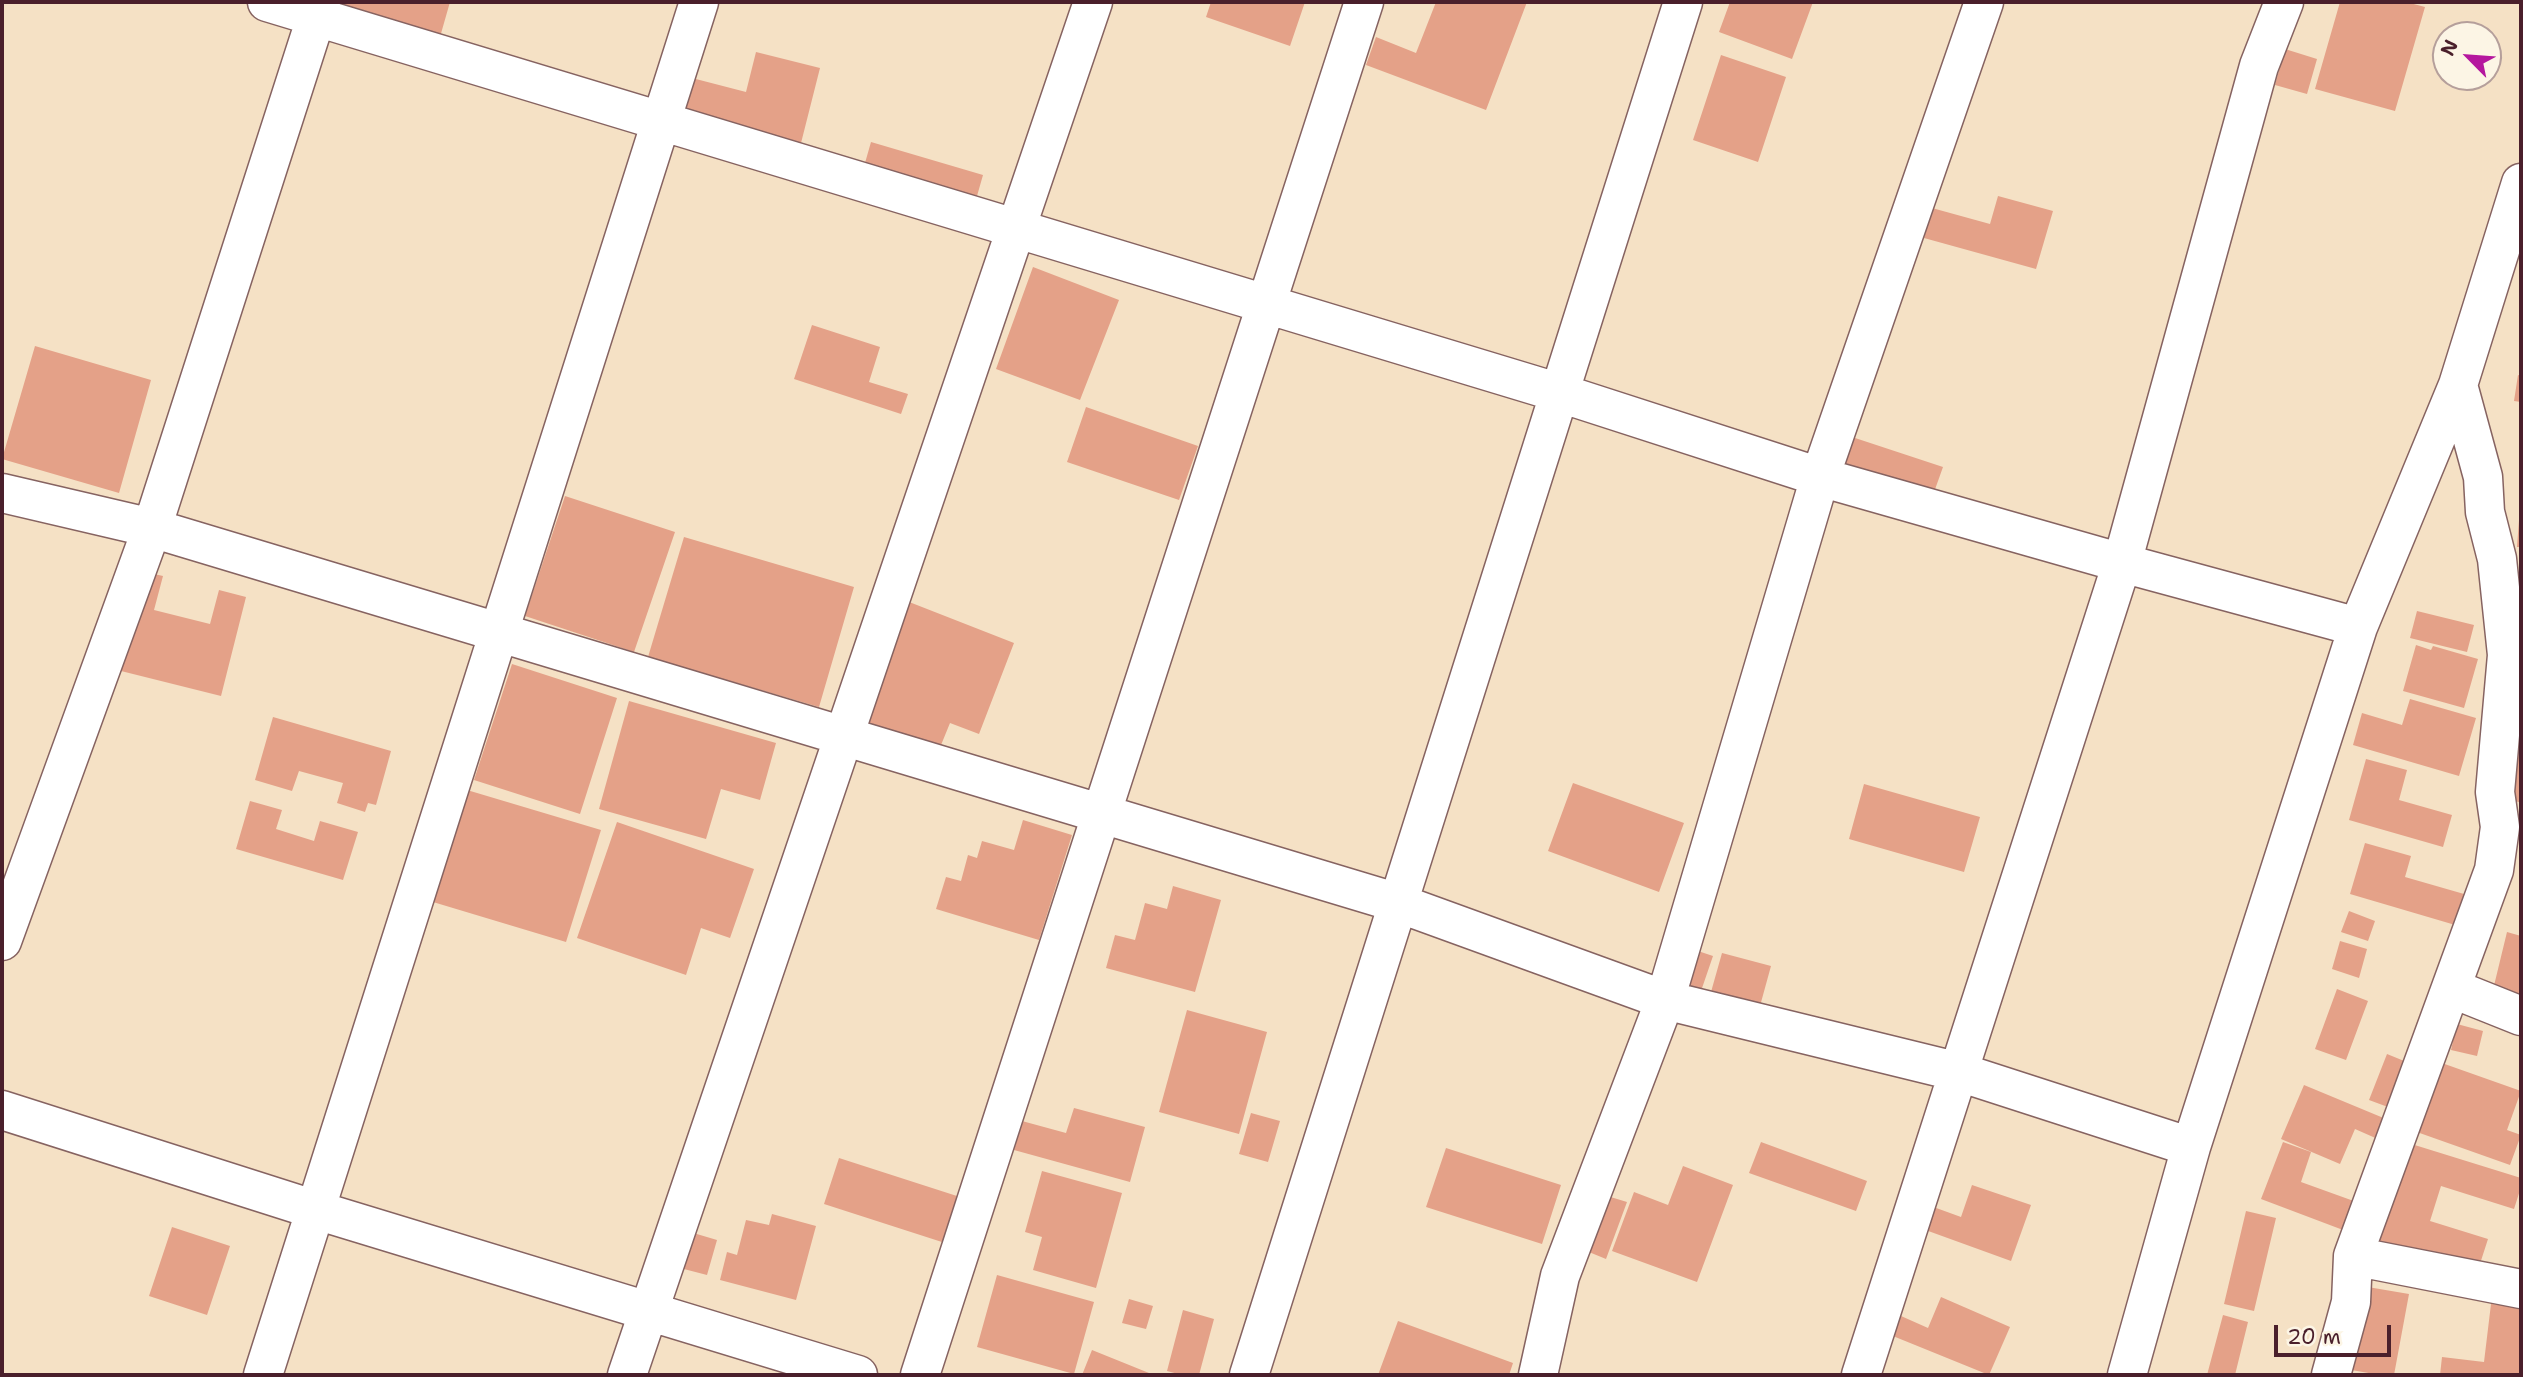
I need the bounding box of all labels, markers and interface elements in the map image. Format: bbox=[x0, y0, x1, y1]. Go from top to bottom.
north arrow bbox=[2432, 21, 2502, 91]
text: N bbox=[2435, 36, 2464, 60]
scale bar bbox=[2278, 1310, 2395, 1354]
text: 20 m bbox=[2287, 1323, 2341, 1351]

